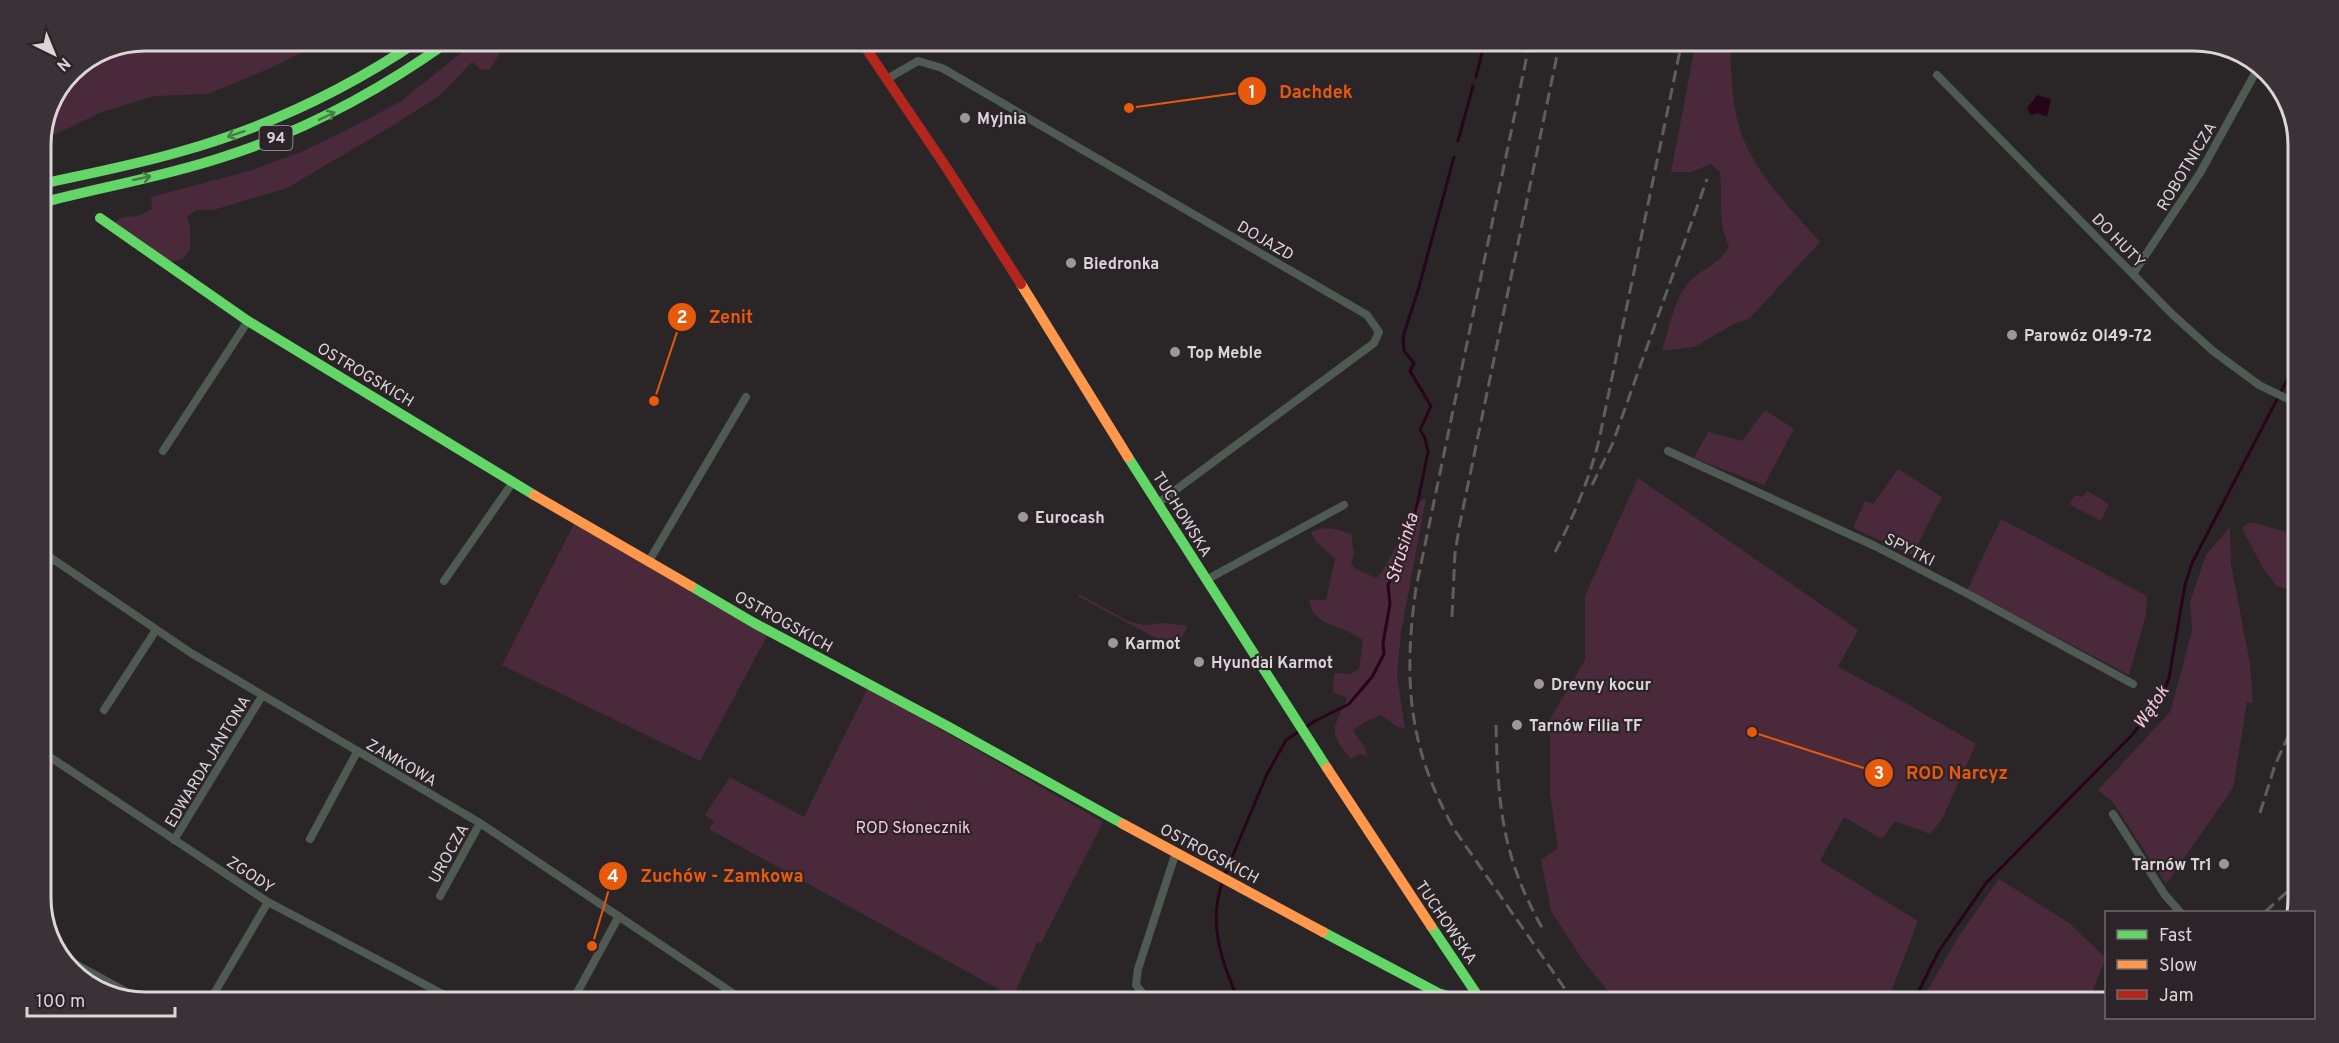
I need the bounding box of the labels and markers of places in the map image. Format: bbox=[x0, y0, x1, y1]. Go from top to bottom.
callout: Dachdek bbox=[1237, 73, 1365, 109]
place label: Myjnia bbox=[977, 110, 1026, 130]
marker: Myjnia bbox=[958, 111, 972, 125]
place label: Biedronka bbox=[1083, 255, 1159, 275]
marker: Biedronka bbox=[1064, 256, 1078, 270]
callout: Zenit bbox=[667, 299, 765, 335]
place label: Parowóz Ol49-72 bbox=[2024, 327, 2152, 347]
marker: Parowóz Ol49-72 bbox=[2005, 328, 2019, 342]
place label: Top Meble bbox=[1187, 344, 1262, 364]
marker: Top Meble bbox=[1168, 345, 1182, 359]
place label: Eurocash bbox=[1035, 509, 1105, 529]
marker: Eurocash bbox=[1016, 510, 1030, 524]
place label: Karmot bbox=[1125, 635, 1181, 655]
marker: Karmot bbox=[1106, 636, 1120, 650]
place label: Hyundai Karmot bbox=[1211, 654, 1333, 674]
marker: Hyundai Karmot bbox=[1192, 655, 1206, 669]
place label: Drevny kocur bbox=[1551, 676, 1651, 696]
marker: Drevny kocur bbox=[1532, 677, 1546, 691]
place label: Tarnów Filia TF bbox=[1529, 717, 1642, 737]
marker: Tarnów Filia TF bbox=[1510, 718, 1524, 732]
callout: ROD Narcyz bbox=[1864, 755, 2020, 791]
place label: Tarnów Tr1 bbox=[2132, 856, 2212, 876]
marker: Tarnów Tr1 bbox=[2217, 857, 2231, 871]
callout: Zuchów - Zamkowa bbox=[598, 858, 815, 894]

